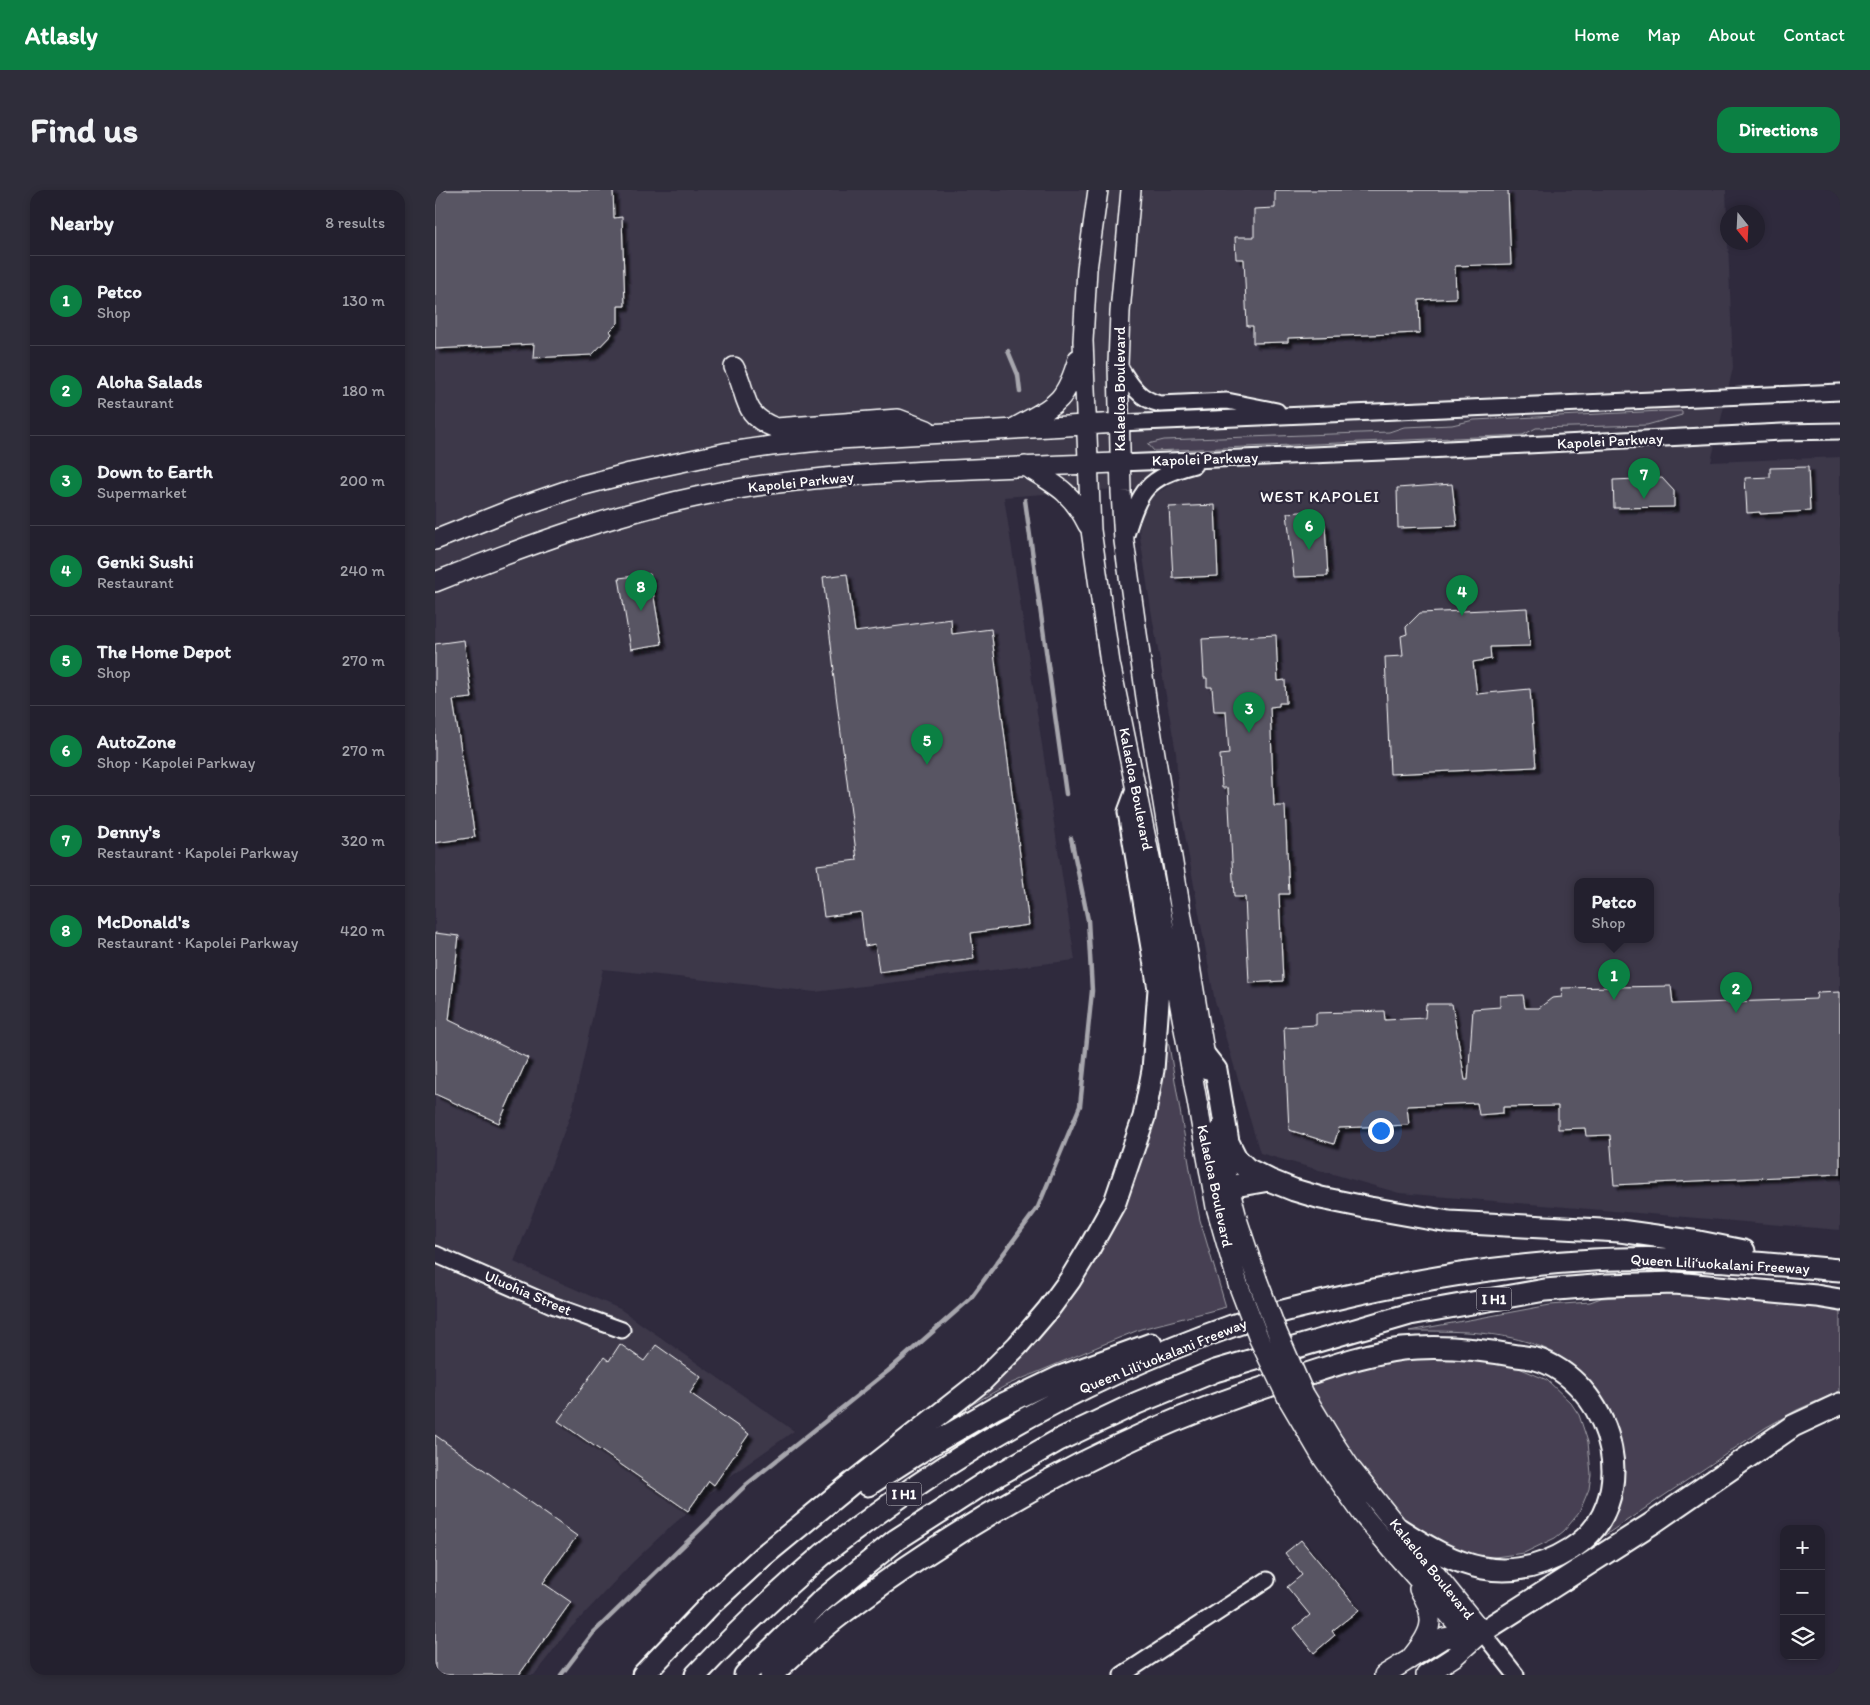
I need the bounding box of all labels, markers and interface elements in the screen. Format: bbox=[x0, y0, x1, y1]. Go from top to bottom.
text: Atlasly bbox=[25, 21, 98, 50]
text: Home bbox=[1574, 24, 1620, 46]
text: Map bbox=[1648, 24, 1681, 46]
text: About bbox=[1709, 24, 1755, 46]
text: Contact bbox=[1783, 24, 1845, 46]
button: Directions bbox=[1717, 107, 1840, 153]
text: Find us bbox=[30, 109, 138, 151]
north arrow bbox=[1720, 205, 1765, 250]
text: Nearby bbox=[50, 210, 114, 235]
text: 8 results bbox=[325, 213, 385, 232]
text: Petco bbox=[97, 280, 142, 303]
text: 1 bbox=[62, 291, 70, 310]
text: 130 m bbox=[342, 291, 385, 310]
text: Shop bbox=[97, 303, 131, 322]
street label: Kalaeloa Boulevard bbox=[1111, 326, 1129, 451]
text: Aloha Salads bbox=[97, 370, 202, 393]
text: 2 bbox=[62, 381, 70, 400]
text: 180 m bbox=[342, 381, 385, 400]
text: Restaurant bbox=[97, 393, 174, 412]
street label: Kapolei Parkway bbox=[1556, 429, 1664, 453]
street label: Kapolei Parkway bbox=[1152, 448, 1258, 470]
pin: 7 bbox=[1628, 458, 1660, 499]
text: Down to Earth bbox=[97, 460, 213, 483]
street label: Kapolei Parkway bbox=[747, 467, 855, 497]
text: 3 bbox=[62, 471, 70, 490]
text: 200 m bbox=[340, 471, 385, 490]
text: Supermarket bbox=[97, 483, 187, 502]
district label: WEST KAPOLEI bbox=[1260, 487, 1380, 506]
pin: 6 bbox=[1293, 509, 1325, 550]
text: Genki Sushi bbox=[97, 550, 194, 573]
text: 4 bbox=[61, 561, 71, 580]
text: 240 m bbox=[340, 561, 385, 580]
pin: 8 bbox=[625, 570, 657, 611]
text: Restaurant bbox=[97, 573, 174, 592]
pin: 4 bbox=[1446, 575, 1478, 616]
text: The Home Depot bbox=[97, 640, 231, 663]
text: 5 bbox=[62, 651, 70, 670]
text: 270 m bbox=[342, 651, 385, 670]
text: Shop bbox=[97, 663, 131, 682]
pin: 3 bbox=[1233, 692, 1265, 733]
pin: 5 bbox=[911, 724, 943, 765]
street label: Kalaeloa Boulevard bbox=[1115, 726, 1157, 853]
text: AutoZone bbox=[97, 730, 176, 753]
text: 6 bbox=[62, 741, 70, 760]
text: 270 m bbox=[342, 741, 385, 760]
text: Shop · Kapolei Parkway bbox=[97, 753, 255, 772]
text: Denny's bbox=[97, 820, 161, 843]
text: 7 bbox=[62, 831, 70, 850]
text: 320 m bbox=[341, 831, 385, 850]
text: Restaurant · Kapolei Parkway bbox=[97, 843, 298, 862]
popup bbox=[1574, 878, 1654, 943]
text: Petco bbox=[1592, 890, 1636, 913]
text: McDonald's bbox=[97, 910, 190, 933]
text: Shop bbox=[1592, 913, 1625, 932]
text: 8 bbox=[62, 921, 70, 940]
text: 420 m bbox=[340, 921, 385, 940]
text: Restaurant · Kapolei Parkway bbox=[97, 933, 298, 952]
pin: 1 bbox=[1598, 959, 1630, 1000]
pin: 2 bbox=[1720, 972, 1752, 1013]
your location bbox=[1368, 1118, 1394, 1144]
street label: Kalaeloa Boulevard bbox=[1193, 1123, 1237, 1250]
street label: Queen Liliʻuokalani Freeway bbox=[1630, 1250, 1810, 1278]
street label: Uluohia Street bbox=[482, 1267, 575, 1320]
road number: I H1 bbox=[1477, 1288, 1511, 1310]
street label: Queen Liliʻuokalani Freeway bbox=[1077, 1314, 1249, 1398]
road number: I H1 bbox=[887, 1482, 921, 1506]
street label: Kalaeloa Boulevard bbox=[1386, 1515, 1479, 1624]
map controls bbox=[1780, 1525, 1825, 1660]
button: + bbox=[1780, 1525, 1825, 1570]
button: − bbox=[1780, 1570, 1825, 1615]
button: layers bbox=[1780, 1615, 1825, 1660]

